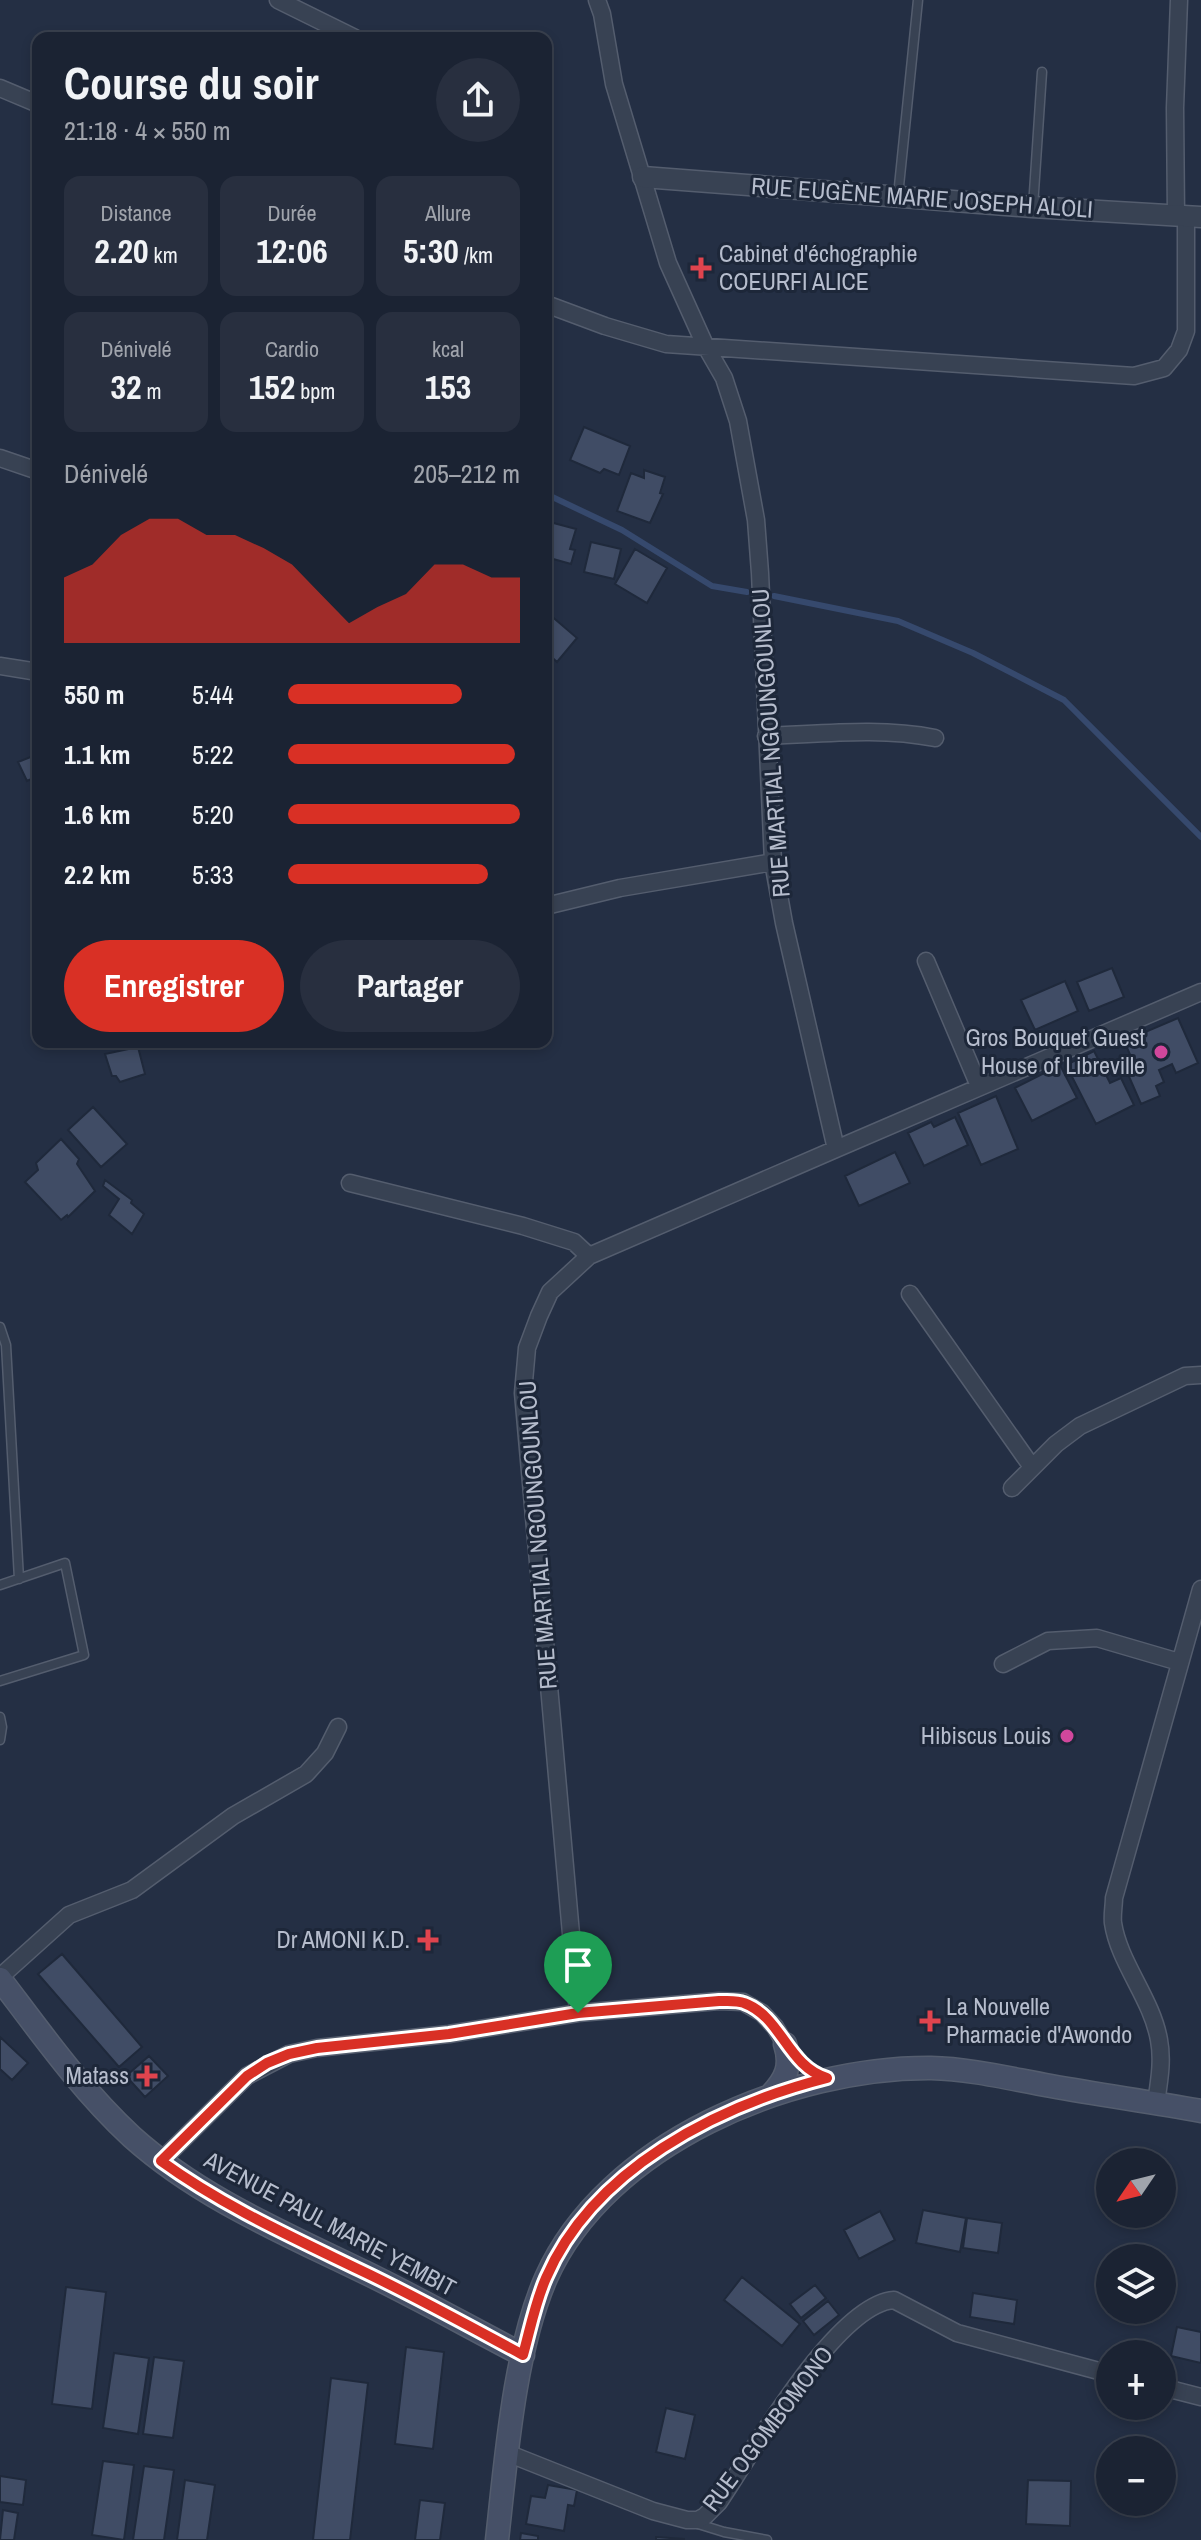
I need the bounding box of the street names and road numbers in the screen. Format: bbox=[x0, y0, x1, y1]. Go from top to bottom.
street label: RUE EUGÈNE MARIE JOSEPH ALOLI bbox=[750, 169, 1094, 225]
street label: RUE MARTIAL NGOUNGOUNLOU bbox=[743, 588, 797, 899]
street label: RUE MARTIAL NGOUNGOUNLOU bbox=[510, 1380, 564, 1691]
street label: AVENUE PAUL MARIE YEMBIT bbox=[198, 2143, 462, 2303]
street label: RUE OGOMBOMONO bbox=[695, 2339, 840, 2517]

